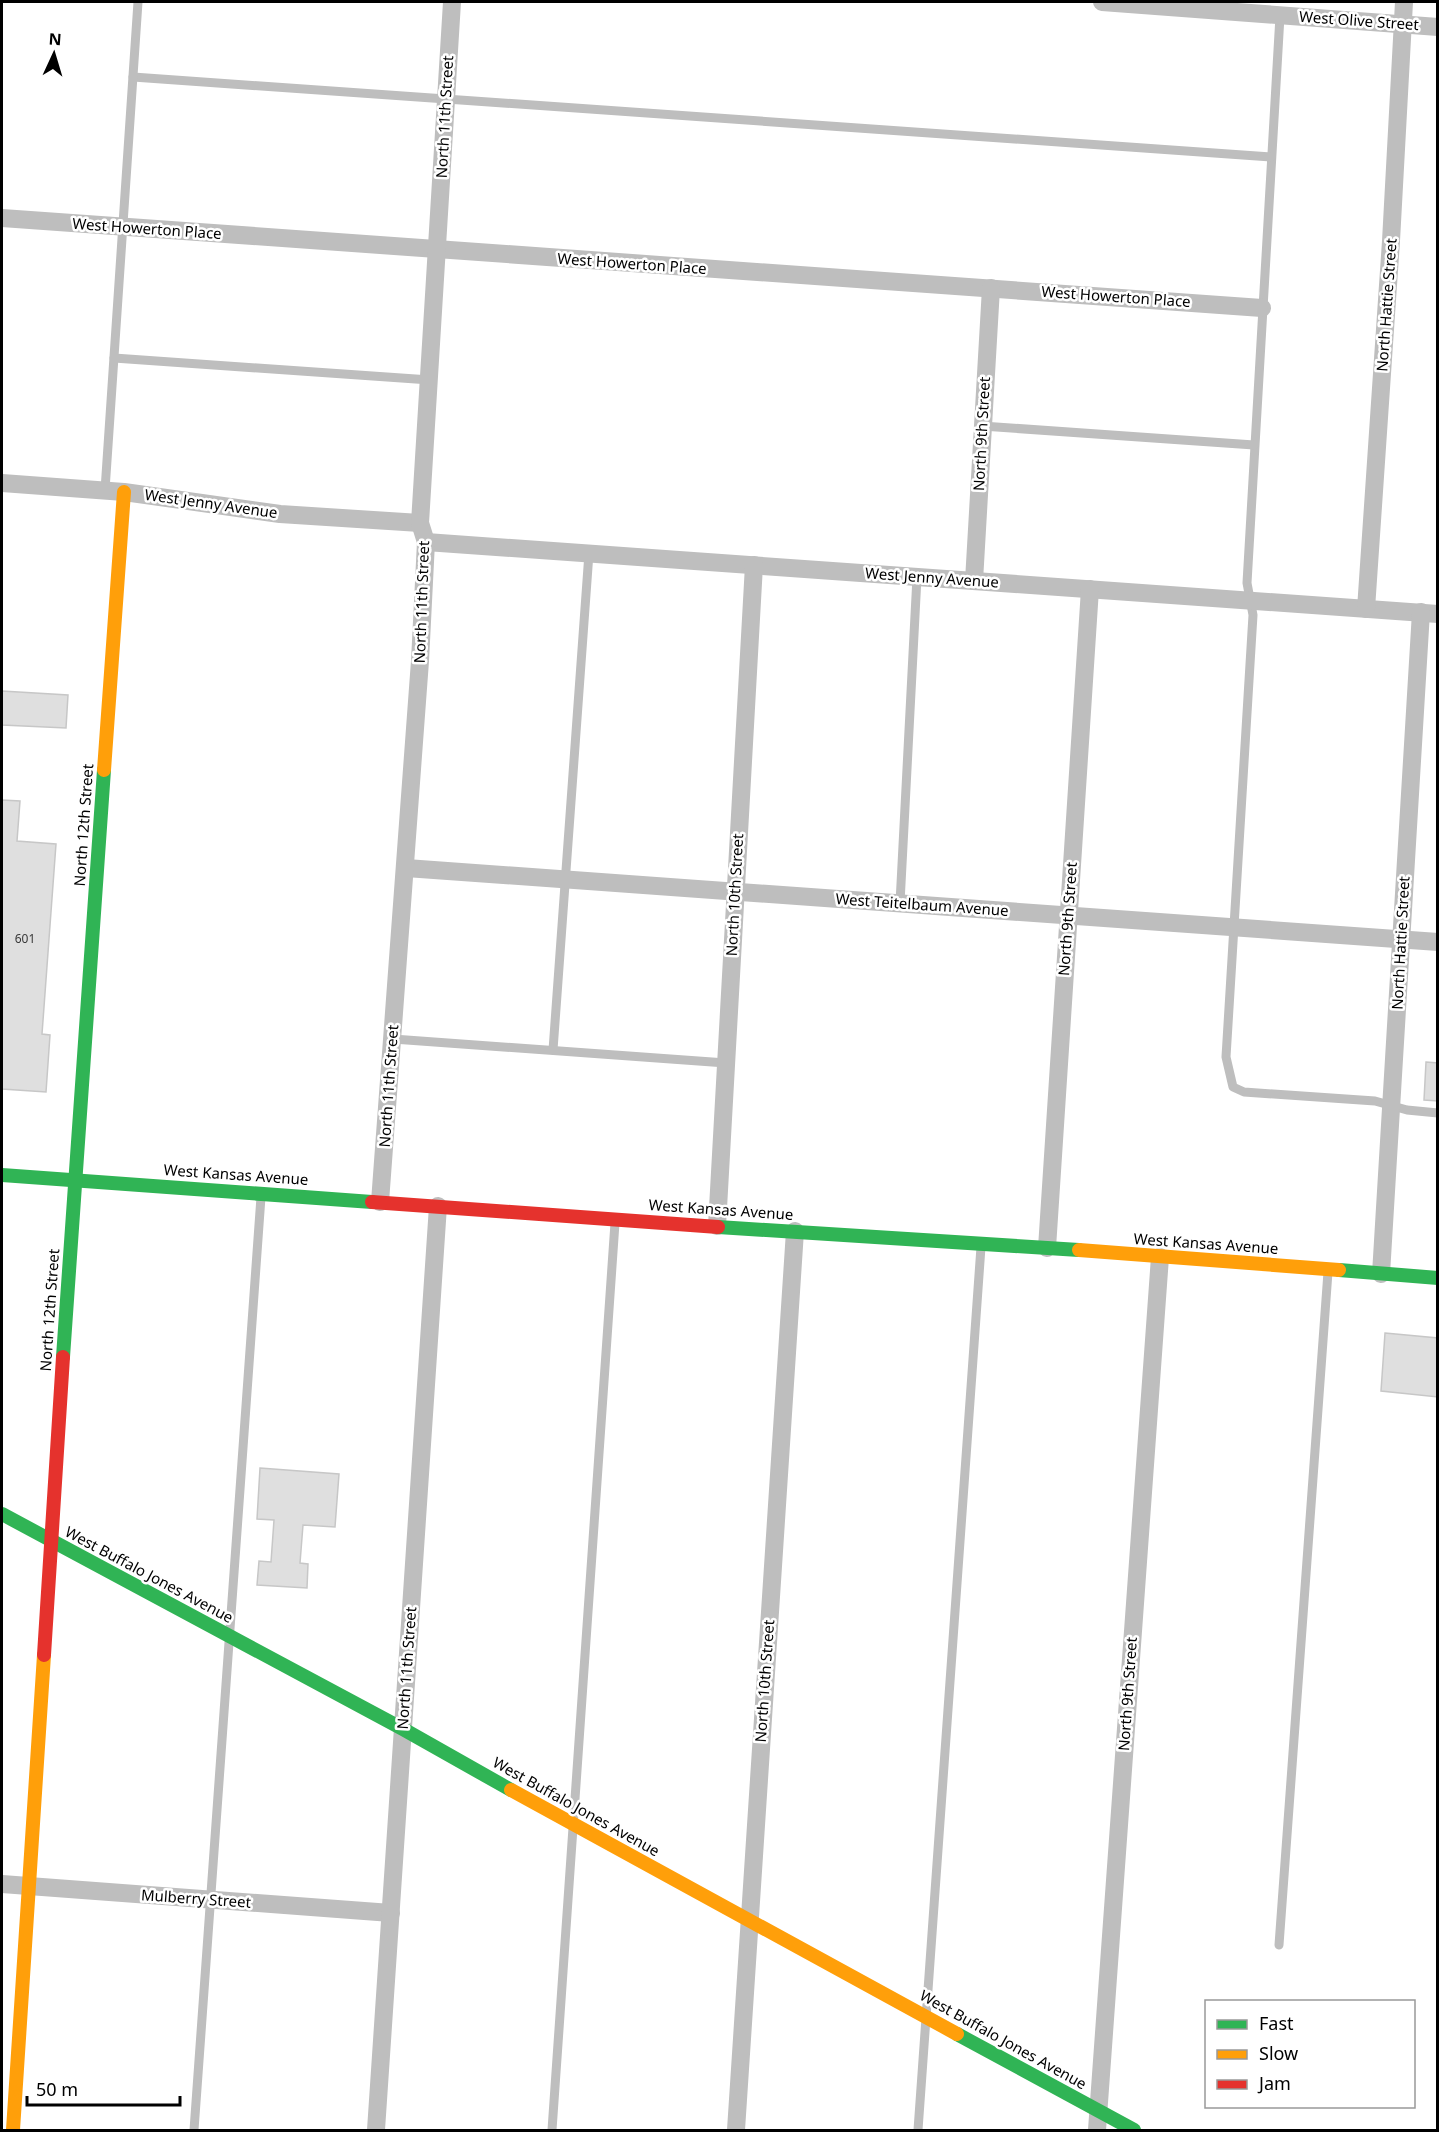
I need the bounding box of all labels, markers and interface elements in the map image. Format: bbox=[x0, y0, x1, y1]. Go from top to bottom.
street label: West Olive Street bbox=[1299, 6, 1420, 34]
north arrow bbox=[24, 24, 84, 84]
text: N bbox=[48, 28, 62, 50]
street label: North 11th Street bbox=[431, 54, 457, 179]
street label: West Howerton Place bbox=[72, 213, 222, 243]
street label: North Hattie Street bbox=[1371, 237, 1401, 372]
street label: West Howerton Place bbox=[557, 248, 707, 278]
street label: West Howerton Place bbox=[1041, 281, 1191, 311]
street label: North 9th Street bbox=[968, 376, 994, 492]
street label: West Jenny Avenue bbox=[143, 484, 279, 522]
street label: North 11th Street bbox=[409, 540, 433, 664]
street label: West Jenny Avenue bbox=[865, 562, 1000, 592]
street label: North 12th Street bbox=[69, 762, 97, 887]
street label: North 10th Street bbox=[721, 832, 747, 957]
street label: North 9th Street bbox=[1053, 861, 1081, 977]
street label: North Hattie Street bbox=[1387, 875, 1414, 1010]
street label: West Teitelbaum Avenue bbox=[835, 888, 1009, 920]
house number: 601 bbox=[15, 930, 35, 947]
street label: North 11th Street bbox=[374, 1023, 402, 1148]
street label: West Kansas Avenue bbox=[163, 1159, 309, 1189]
street label: West Kansas Avenue bbox=[648, 1194, 794, 1224]
street label: West Kansas Avenue bbox=[1133, 1228, 1279, 1258]
street label: North 12th Street bbox=[35, 1247, 63, 1372]
street label: West Buffalo Jones Avenue bbox=[62, 1521, 237, 1627]
street label: North 11th Street bbox=[392, 1605, 420, 1730]
street label: North 10th Street bbox=[750, 1618, 778, 1743]
street label: North 9th Street bbox=[1113, 1636, 1141, 1752]
street label: West Buffalo Jones Avenue bbox=[489, 1752, 663, 1860]
street label: Mulberry Street bbox=[140, 1884, 252, 1912]
street label: West Buffalo Jones Avenue bbox=[916, 1985, 1090, 2093]
legend bbox=[1205, 2000, 1415, 2108]
text: Fast bbox=[1259, 2011, 1294, 2035]
text: Slow bbox=[1259, 2041, 1298, 2065]
scale bar bbox=[27, 2069, 180, 2107]
text: Jam bbox=[1257, 2071, 1291, 2095]
text: 50 m bbox=[36, 2077, 78, 2101]

